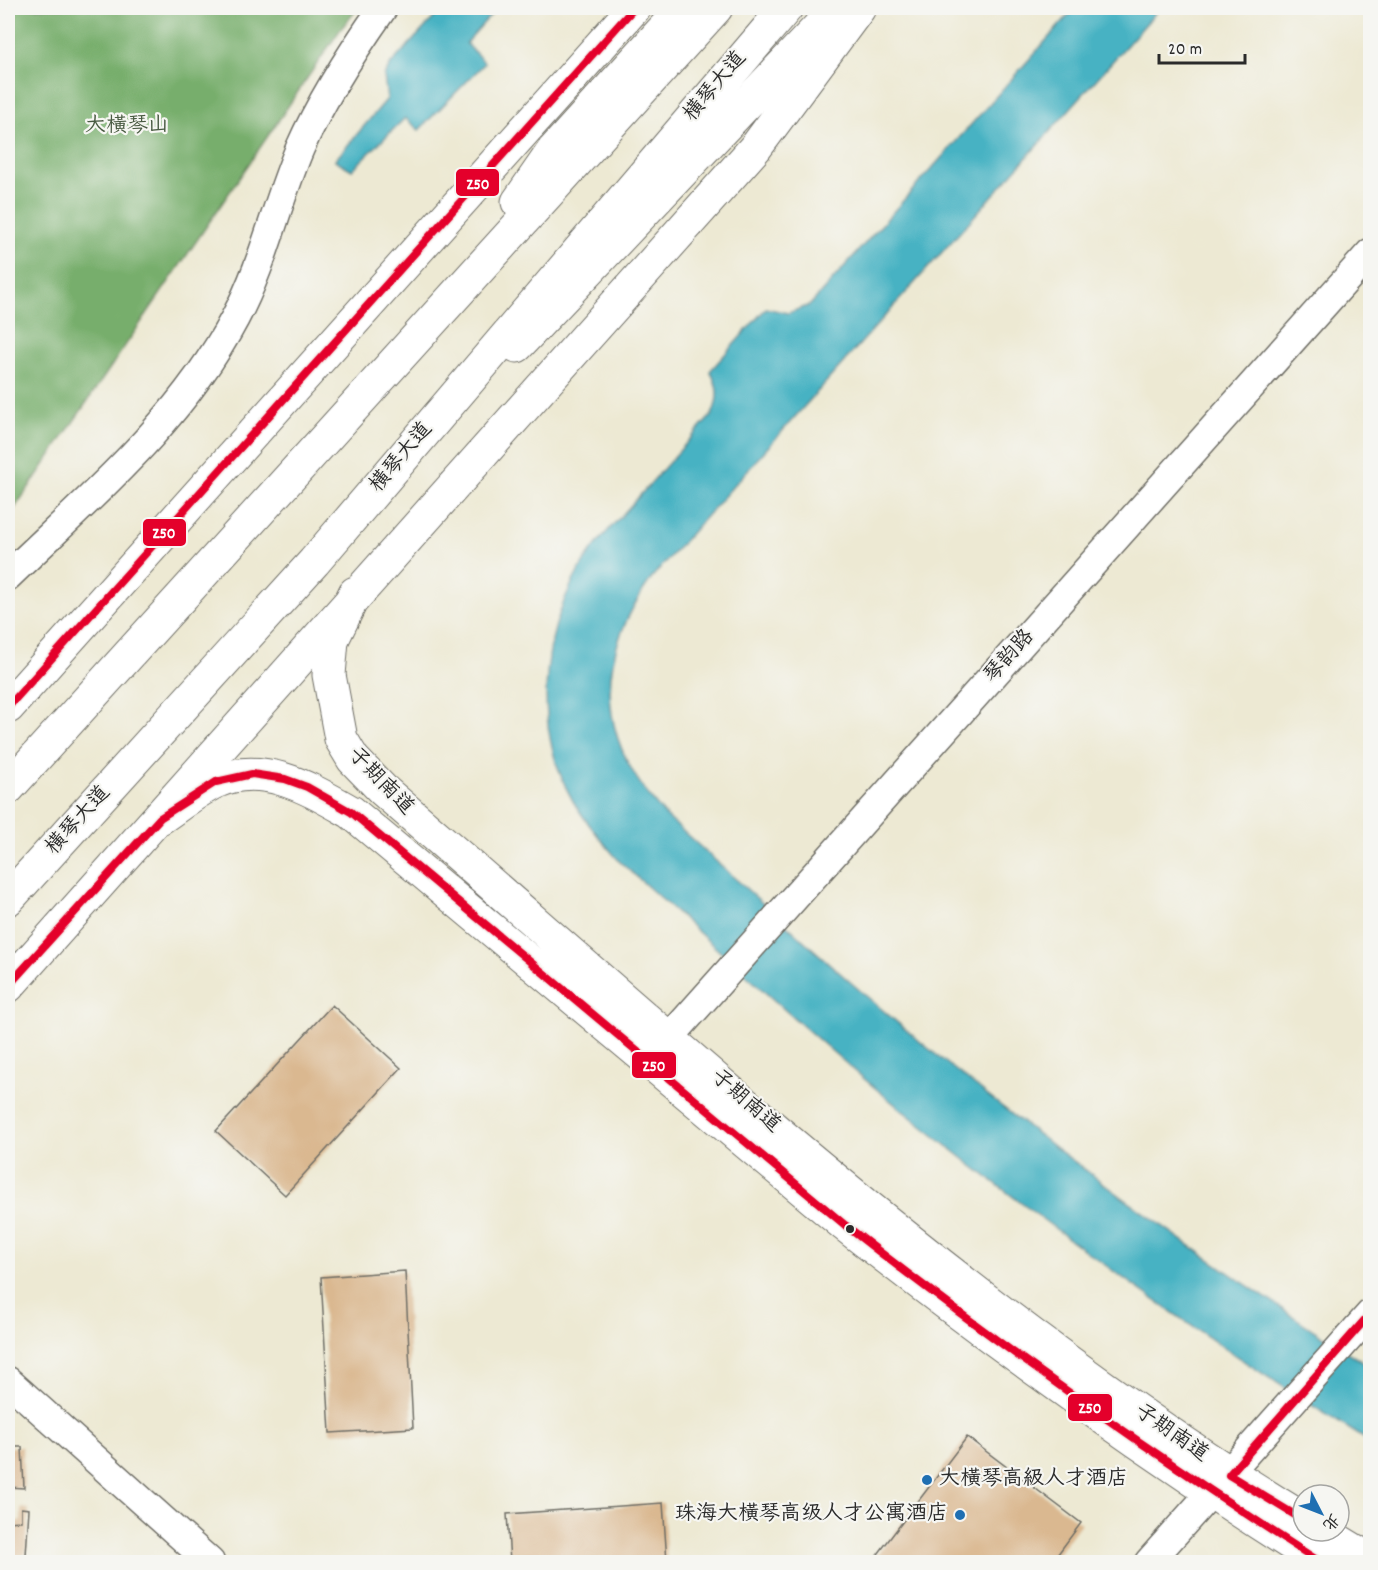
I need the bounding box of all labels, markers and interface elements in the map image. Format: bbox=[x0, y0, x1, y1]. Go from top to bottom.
scale bar bbox=[1159, 27, 1244, 65]
text: 20 m bbox=[1168, 38, 1202, 63]
street label: 横琴大道 bbox=[678, 45, 754, 129]
park label: 大橫琴山 bbox=[85, 112, 169, 142]
line badge: Z50 bbox=[455, 168, 500, 197]
text: Z50 bbox=[466, 174, 490, 197]
street label: 横琴大道 bbox=[364, 416, 440, 500]
line badge: Z50 bbox=[142, 518, 187, 547]
text: Z50 bbox=[152, 523, 176, 546]
street label: 琴韵路 bbox=[978, 624, 1042, 690]
street label: 子期南道 bbox=[340, 741, 420, 823]
street label: 横琴大道 bbox=[40, 780, 118, 862]
line badge: Z50 bbox=[631, 1051, 677, 1079]
text: Z50 bbox=[642, 1056, 666, 1079]
street label: 子期南道 bbox=[703, 1063, 787, 1141]
unlabelled marker bbox=[844, 1223, 856, 1235]
line badge: Z50 bbox=[1067, 1393, 1113, 1422]
text: Z50 bbox=[1078, 1398, 1102, 1421]
street label: 子期南道 bbox=[1128, 1398, 1214, 1470]
place label: 大橫琴高級人才酒店 bbox=[939, 1465, 1128, 1495]
marker: 大橫琴高級人才酒店 bbox=[920, 1473, 934, 1487]
north arrow bbox=[1291, 1483, 1351, 1543]
place label: 珠海大横琴高级人才公寓酒店 bbox=[675, 1500, 948, 1530]
marker: 珠海大横琴高级人才公寓酒店 bbox=[953, 1508, 967, 1522]
text: 北 bbox=[1316, 1508, 1344, 1535]

